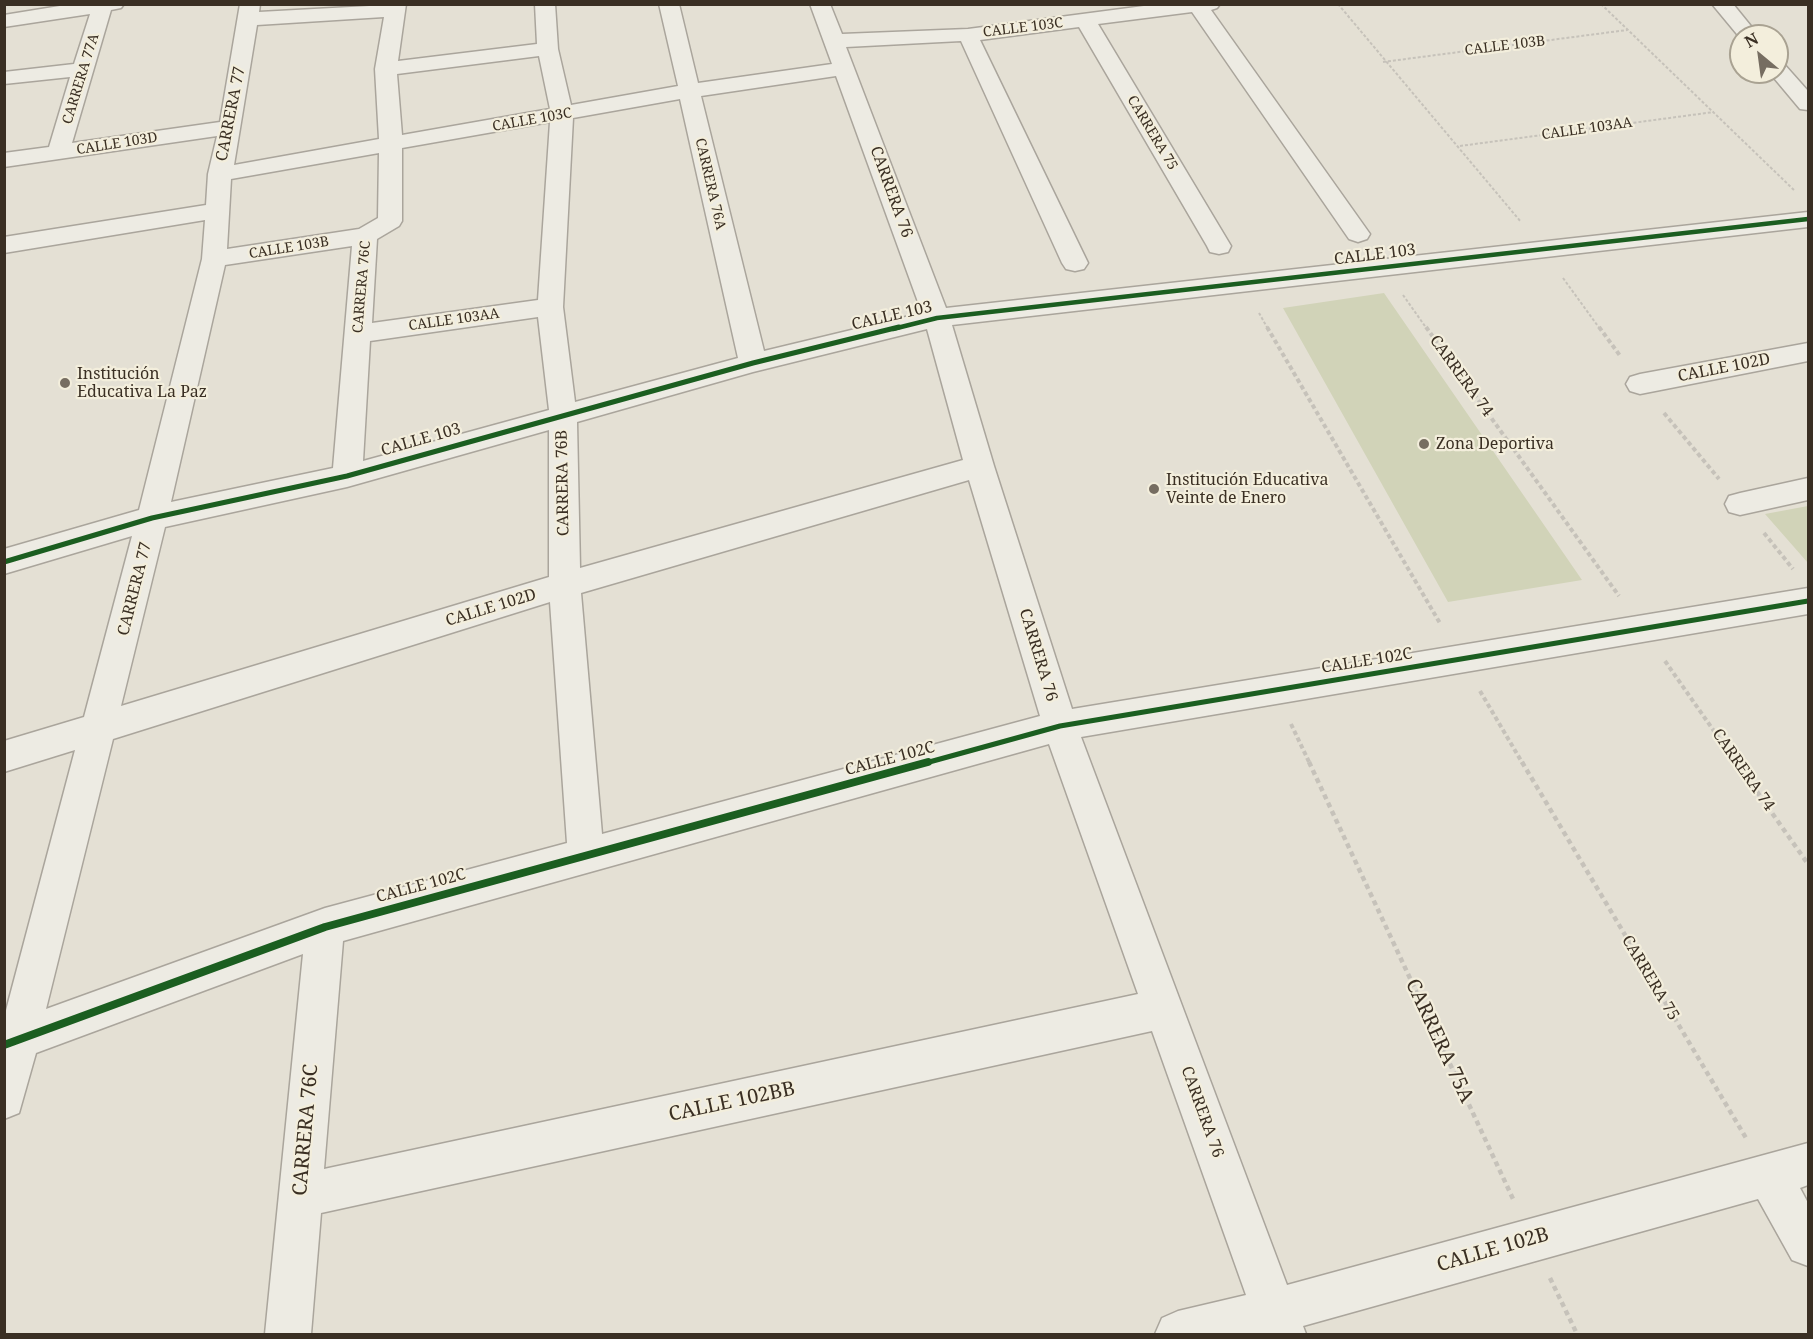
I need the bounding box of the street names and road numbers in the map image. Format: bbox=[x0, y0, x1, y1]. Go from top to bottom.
street label: CALLE 103C bbox=[982, 15, 1064, 41]
street label: CARRERA 77A bbox=[59, 32, 103, 126]
street label: CALLE 103B bbox=[1464, 33, 1546, 59]
street label: CARRERA 77 bbox=[212, 65, 250, 163]
street label: CARRERA 75 bbox=[1123, 93, 1181, 173]
street label: CALLE 103C bbox=[491, 105, 573, 135]
street label: CALLE 103AA bbox=[1541, 114, 1633, 144]
street label: CALLE 103D bbox=[75, 129, 159, 159]
street label: CARRERA 76A bbox=[691, 136, 729, 232]
street label: CARRERA 76 bbox=[866, 144, 916, 240]
street label: CALLE 103B bbox=[248, 233, 330, 263]
street label: CARRERA 76C bbox=[350, 240, 374, 334]
street label: CALLE 103 bbox=[1333, 240, 1417, 270]
street label: CALLE 103 bbox=[850, 297, 934, 335]
street label: CALLE 103AA bbox=[408, 305, 500, 335]
street label: CARRERA 74 bbox=[1425, 332, 1497, 420]
street label: CALLE 102D bbox=[1676, 350, 1772, 386]
street label: CALLE 103 bbox=[379, 419, 463, 461]
street label: CARRERA 76B bbox=[552, 430, 574, 536]
street label: CARRERA 77 bbox=[114, 540, 156, 638]
street label: CALLE 102D bbox=[443, 585, 539, 631]
street label: CARRERA 76 bbox=[1015, 606, 1061, 704]
street label: CALLE 102C bbox=[1320, 644, 1414, 678]
street label: CARRERA 74 bbox=[1708, 725, 1778, 815]
street label: CALLE 102C bbox=[843, 738, 937, 780]
street label: CALLE 102C bbox=[374, 865, 468, 907]
street label: CARRERA 75 bbox=[1617, 932, 1683, 1024]
street label: CARRERA 75A bbox=[1400, 975, 1478, 1107]
street label: CARRERA 76C bbox=[288, 1063, 324, 1197]
street label: CARRERA 76 bbox=[1177, 1064, 1227, 1160]
street label: CALLE 102BB bbox=[667, 1077, 797, 1127]
street label: CALLE 102B bbox=[1434, 1223, 1552, 1277]

